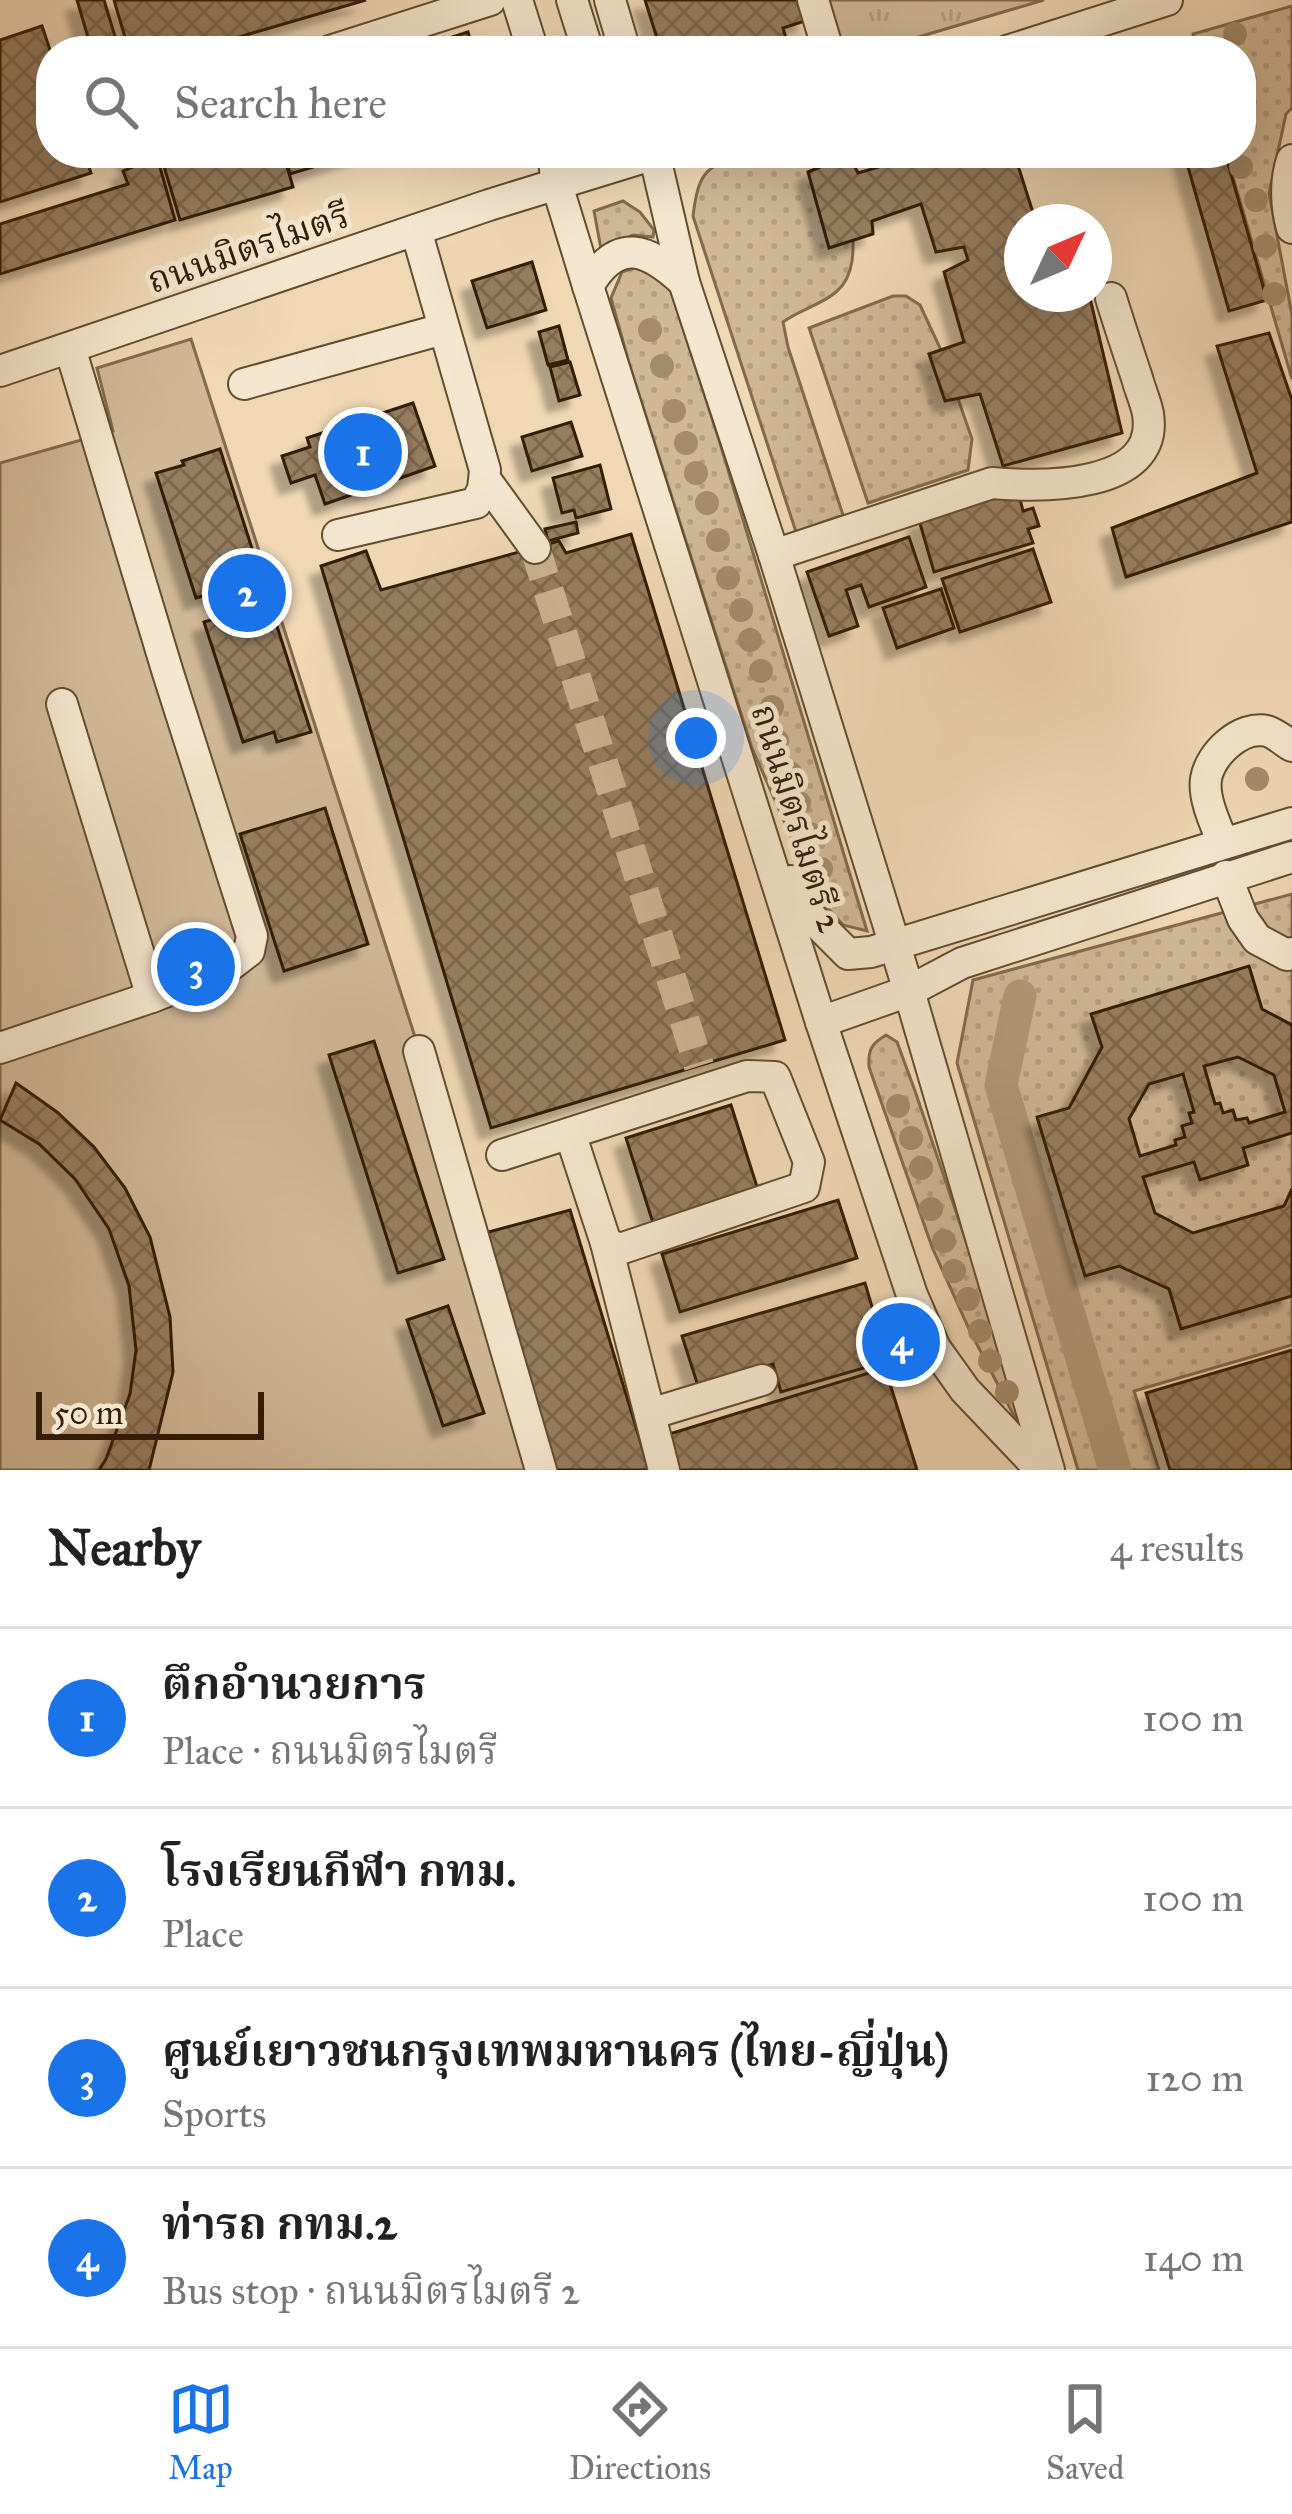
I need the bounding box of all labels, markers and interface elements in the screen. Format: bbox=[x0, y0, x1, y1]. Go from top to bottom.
search box bbox=[36, 36, 1256, 168]
icon: search bbox=[78, 69, 144, 135]
text: Search here bbox=[174, 75, 387, 130]
street label: ถนนมิตรไมตรี bbox=[141, 190, 355, 303]
north arrow bbox=[1004, 204, 1112, 312]
pin: 1 bbox=[324, 407, 402, 497]
pin: 2 bbox=[208, 548, 286, 638]
street label: ถนนมิตรไมตรี 2 bbox=[741, 698, 856, 938]
your location bbox=[666, 708, 726, 768]
pin: 3 bbox=[157, 922, 235, 1012]
pin: 4 bbox=[862, 1297, 940, 1387]
scale bar bbox=[36, 1386, 264, 1439]
text: 50 m bbox=[54, 1393, 123, 1433]
text: Nearby bbox=[48, 1517, 200, 1579]
text: 4 results bbox=[1110, 1524, 1244, 1572]
text: ตึกอำนวยการ bbox=[162, 1656, 426, 1711]
text: 1 bbox=[79, 1694, 95, 1742]
text: 100 m bbox=[1142, 1694, 1244, 1742]
text: Place · ถนนมิตรไมตรี bbox=[162, 1727, 498, 1775]
text: โรงเรียนกีฬา กทม. bbox=[162, 1843, 516, 1898]
text: 2 bbox=[77, 1874, 97, 1922]
text: 100 m bbox=[1142, 1874, 1244, 1922]
text: Place bbox=[162, 1910, 244, 1958]
text: ศูนย์เยาวชนกรุงเทพมหานคร (ไทย-ญี่ปุ่น) bbox=[162, 2023, 949, 2078]
text: 3 bbox=[79, 2054, 95, 2102]
text: 120 m bbox=[1145, 2054, 1244, 2102]
text: Sports bbox=[162, 2090, 266, 2138]
text: ท่ารถ กทม.2 bbox=[162, 2196, 397, 2251]
text: 4 bbox=[76, 2234, 98, 2282]
text: 140 m bbox=[1143, 2234, 1244, 2282]
text: Bus stop · ถนนมิตรไมตรี 2 bbox=[162, 2267, 580, 2315]
tab: Map bbox=[168, 2376, 234, 2488]
tab: Directions bbox=[569, 2376, 711, 2488]
tab: Saved bbox=[1046, 2376, 1124, 2488]

